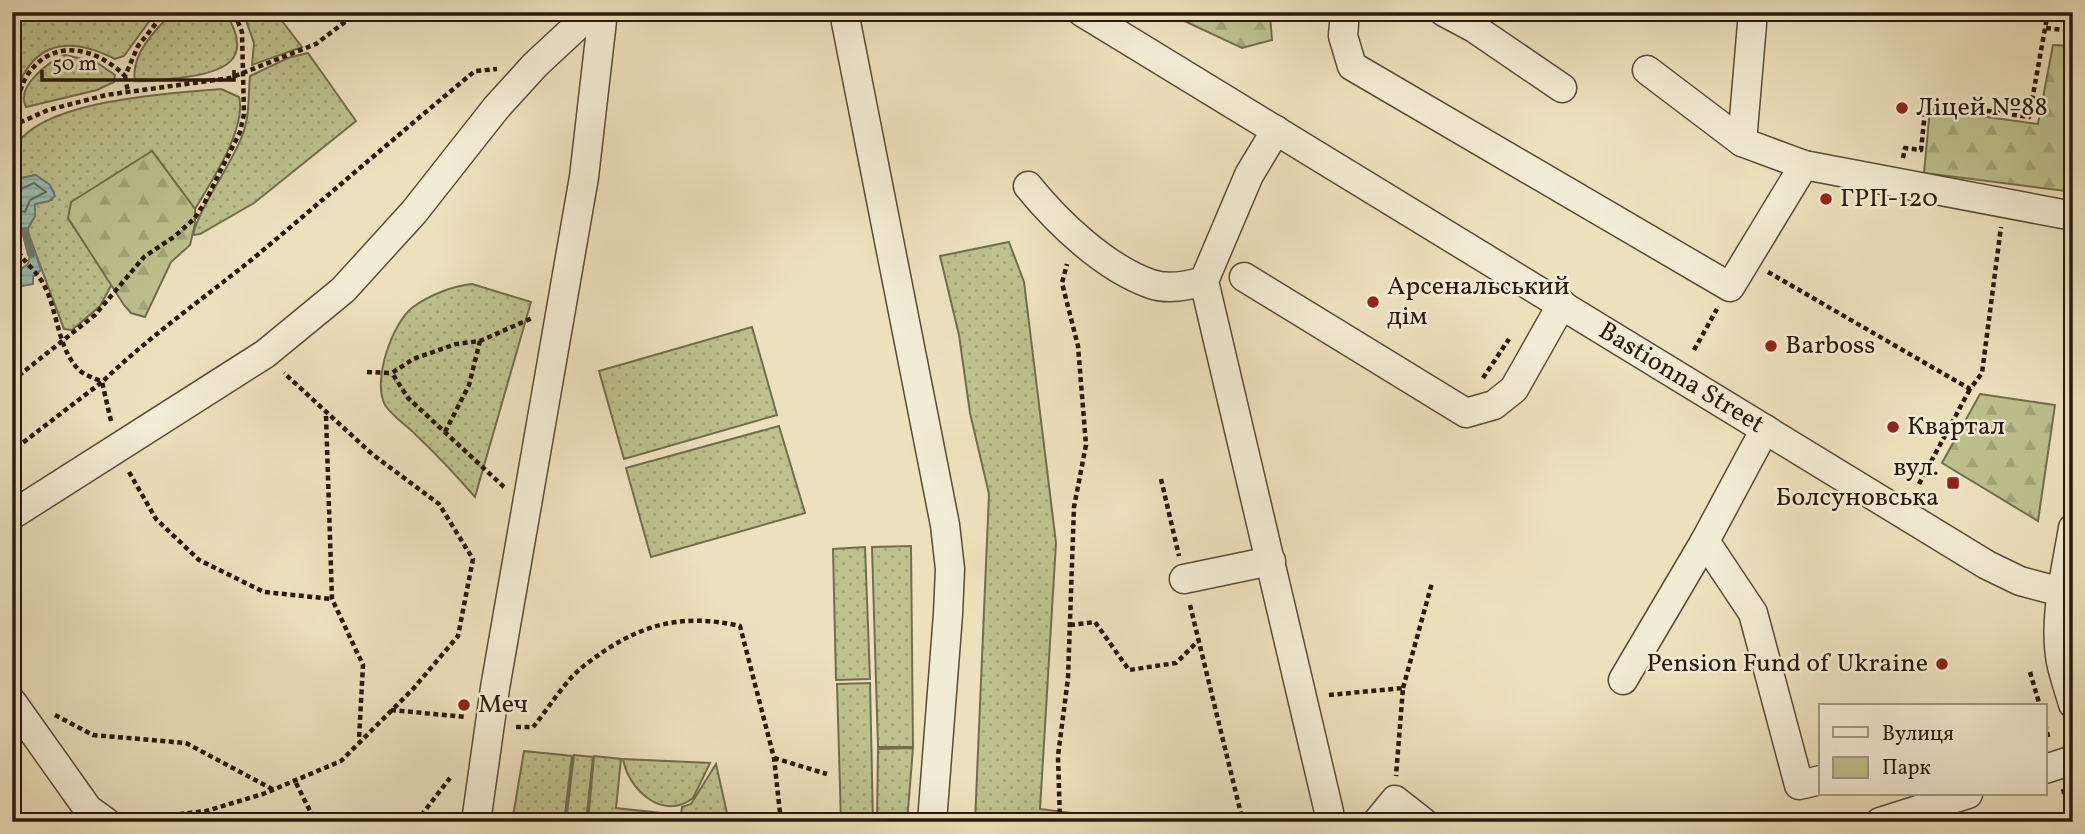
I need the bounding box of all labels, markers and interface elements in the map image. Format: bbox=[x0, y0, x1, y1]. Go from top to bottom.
scale bar bbox=[42, 38, 234, 82]
text: 50 m bbox=[52, 50, 97, 79]
place label: Ліцей №88 bbox=[1916, 90, 2048, 126]
marker: Ліцей №88 bbox=[1894, 100, 1910, 116]
place label: ГРП-120 bbox=[1840, 181, 1938, 217]
marker: ГРП-120 bbox=[1818, 191, 1834, 207]
place label: Арсенальський дім bbox=[1387, 269, 1570, 335]
marker: Арсенальський дім bbox=[1365, 294, 1381, 310]
street label: Bastionna Street bbox=[1591, 314, 1771, 443]
place label: Barboss bbox=[1785, 328, 1875, 364]
marker: Barboss bbox=[1763, 338, 1779, 354]
place label: Квартал bbox=[1907, 409, 2005, 445]
marker: Квартал bbox=[1885, 419, 1901, 435]
place label: вул. Болсуновська bbox=[1775, 450, 1939, 516]
marker: вул. Болсуновська bbox=[1945, 475, 1961, 491]
place label: Pension Fund of Ukraine bbox=[1646, 646, 1928, 682]
marker: Pension Fund of Ukraine bbox=[1934, 656, 1950, 672]
place label: Меч bbox=[478, 687, 528, 723]
marker: Меч bbox=[456, 697, 472, 713]
legend bbox=[1819, 704, 2046, 796]
text: Вулиця bbox=[1882, 720, 1954, 749]
text: Парк bbox=[1882, 754, 1931, 783]

